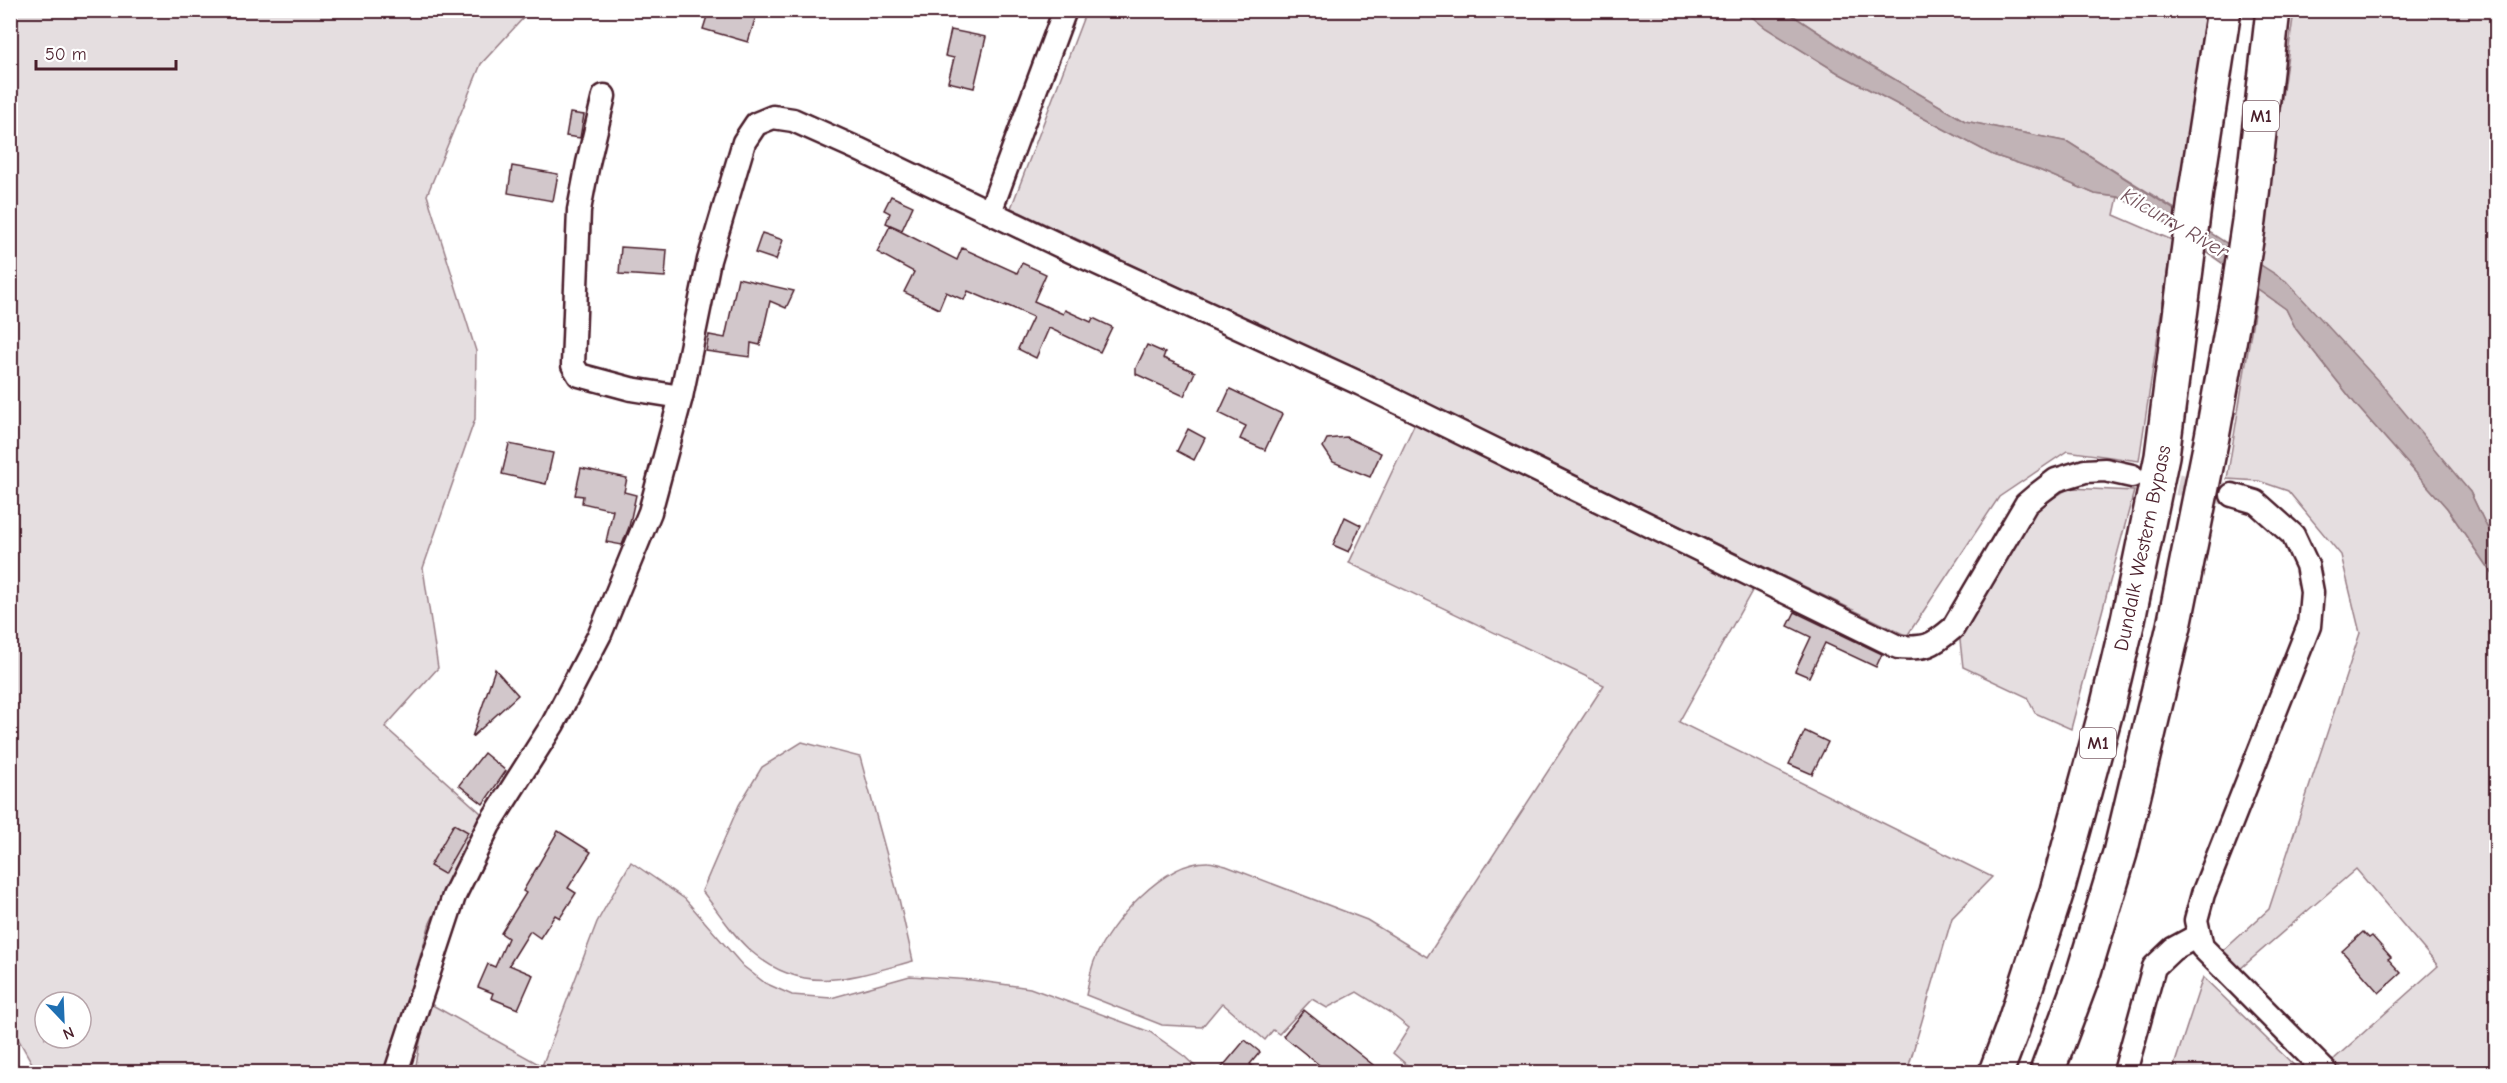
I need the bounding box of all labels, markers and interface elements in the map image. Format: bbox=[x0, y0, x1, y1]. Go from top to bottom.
scale bar bbox=[36, 33, 176, 71]
text: 50 m bbox=[45, 44, 87, 65]
road number: M1 bbox=[2243, 101, 2279, 131]
water label: Kilcurry River bbox=[2117, 183, 2234, 264]
street label: Dundalk Western Bypass bbox=[2109, 443, 2176, 653]
road number: M1 bbox=[2080, 728, 2116, 758]
north arrow bbox=[33, 990, 93, 1050]
text: N bbox=[60, 1023, 77, 1043]

